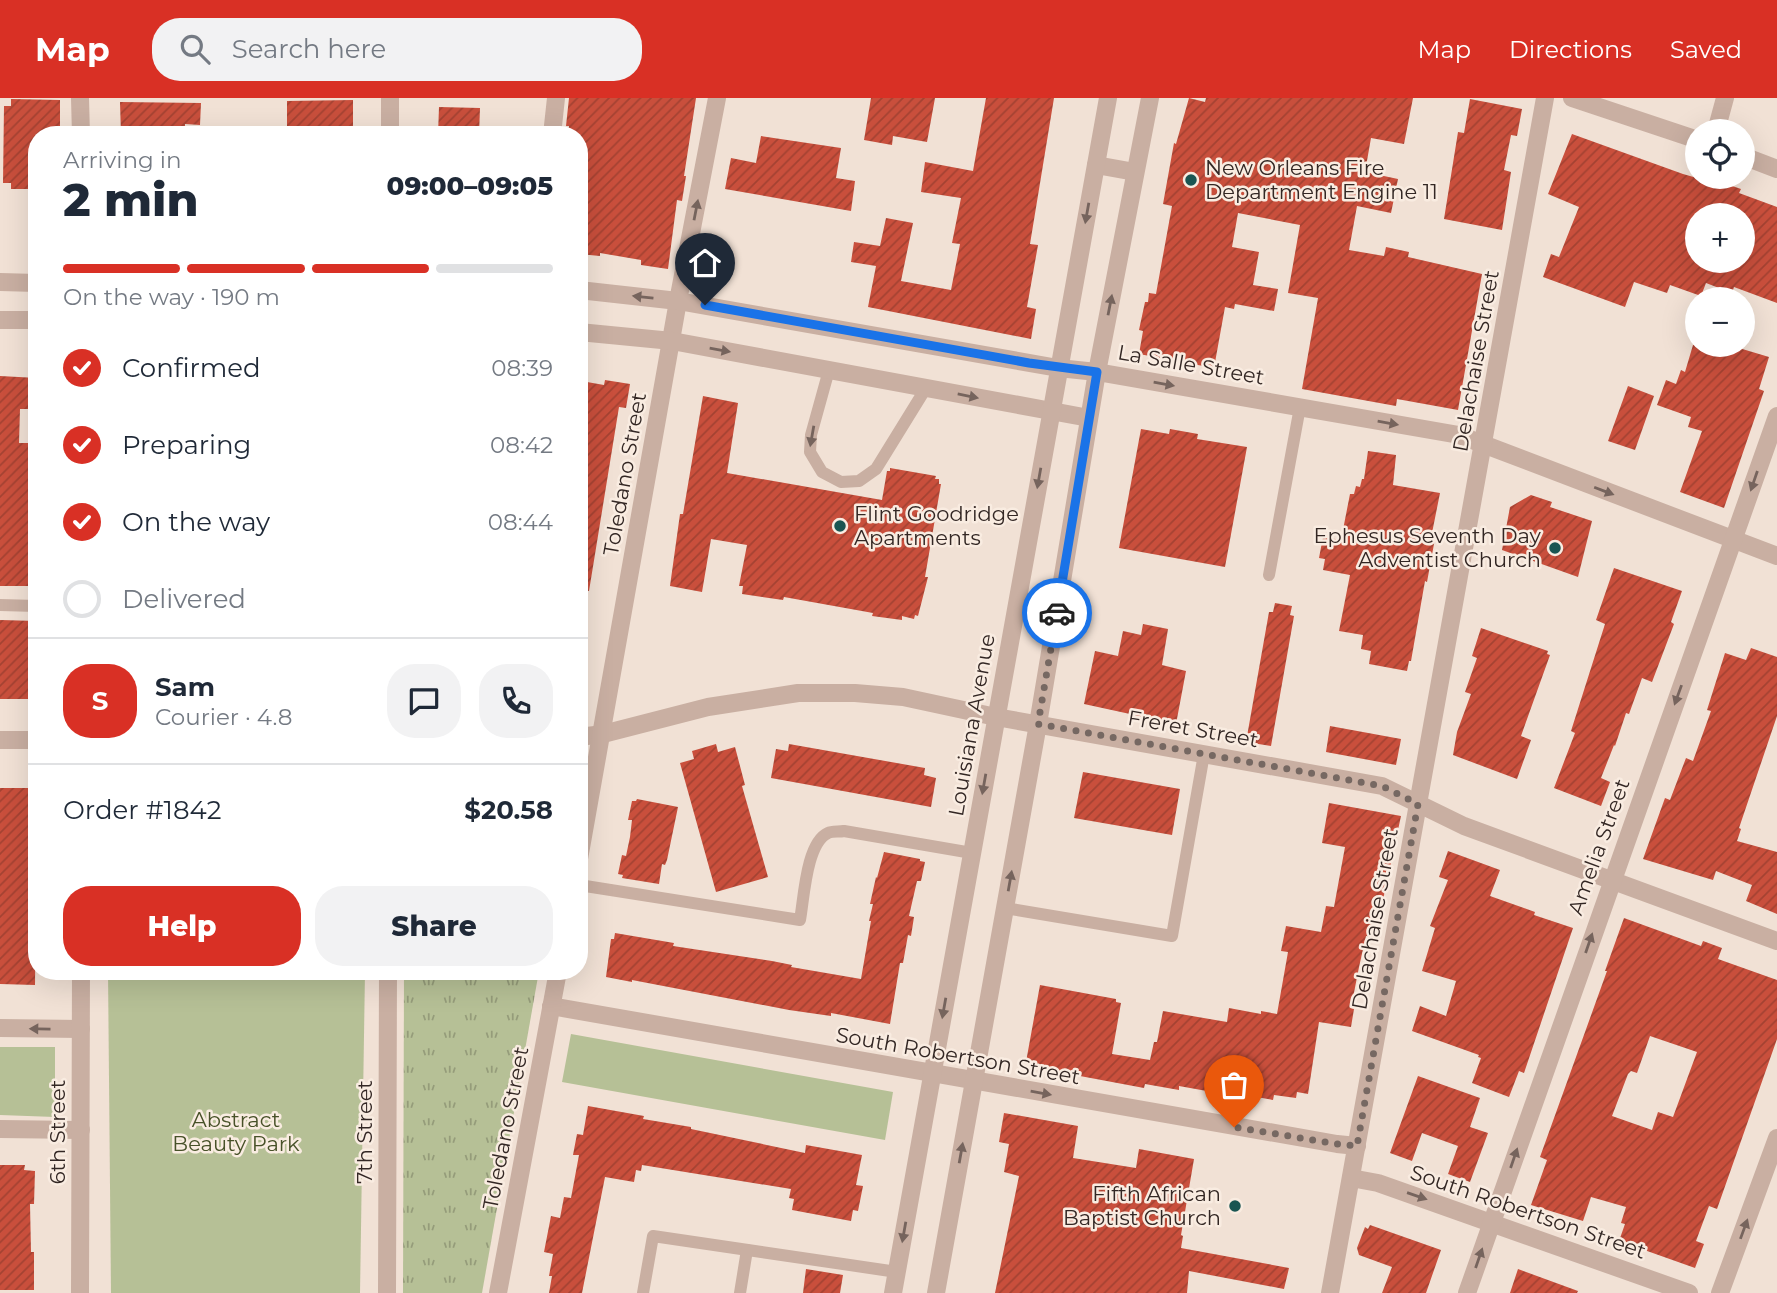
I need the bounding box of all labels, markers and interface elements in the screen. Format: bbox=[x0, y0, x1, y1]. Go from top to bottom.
search box bbox=[152, 18, 642, 81]
text: Map bbox=[35, 29, 110, 69]
icon: search bbox=[176, 30, 214, 68]
text: Search here bbox=[232, 33, 386, 65]
text: Map bbox=[1418, 35, 1471, 64]
text: Directions bbox=[1509, 35, 1632, 64]
text: Saved bbox=[1670, 35, 1742, 64]
map controls bbox=[1685, 119, 1755, 357]
button: locate bbox=[1685, 119, 1755, 189]
text: Arriving in bbox=[63, 146, 182, 174]
place label: New Orleans Fire Department Engine 11 bbox=[1205, 155, 1438, 204]
text: 09:00–09:05 bbox=[387, 170, 553, 202]
text: 2 min bbox=[63, 171, 198, 228]
marker: New Orleans Fire Department Engine 11 bbox=[1183, 172, 1199, 188]
one-way arrow bbox=[690, 199, 701, 221]
one-way arrow bbox=[1081, 202, 1092, 224]
button: + bbox=[1685, 203, 1755, 273]
pin bbox=[675, 233, 735, 305]
icon: home bbox=[686, 244, 724, 282]
street label: Delachaise Street bbox=[1447, 268, 1504, 454]
text: On the way · 190 m bbox=[63, 283, 280, 311]
button: − bbox=[1685, 287, 1755, 357]
one-way arrow bbox=[632, 291, 654, 302]
one-way arrow bbox=[1104, 294, 1115, 316]
street label: La Salle Street bbox=[1116, 339, 1266, 390]
one-way arrow bbox=[709, 345, 731, 356]
icon: check bbox=[63, 349, 101, 387]
text: Confirmed bbox=[122, 352, 261, 384]
text: 08:39 bbox=[491, 354, 553, 382]
one-way arrow bbox=[1153, 378, 1175, 389]
street label: Toledano Street bbox=[598, 390, 651, 558]
one-way arrow bbox=[957, 390, 979, 401]
one-way arrow bbox=[1377, 418, 1399, 429]
one-way arrow bbox=[806, 425, 817, 447]
icon: check bbox=[63, 426, 101, 464]
text: Preparing bbox=[122, 429, 251, 461]
text: 08:42 bbox=[490, 431, 553, 459]
one-way arrow bbox=[1033, 467, 1044, 489]
one-way arrow bbox=[1748, 470, 1759, 491]
one-way arrow bbox=[1594, 486, 1615, 497]
place label: Flint Goodridge Apartments bbox=[854, 501, 1019, 550]
icon: check bbox=[63, 503, 101, 541]
text: On the way bbox=[122, 506, 270, 538]
text: 08:44 bbox=[488, 508, 553, 536]
marker: Flint Goodridge Apartments bbox=[832, 518, 848, 534]
place label: Ephesus Seventh Day Adventist Church bbox=[1313, 523, 1542, 572]
marker: Ephesus Seventh Day Adventist Church bbox=[1547, 540, 1563, 556]
courier bbox=[1022, 578, 1092, 648]
text: Delivered bbox=[122, 583, 246, 615]
icon: car bbox=[1038, 594, 1076, 632]
street label: Louisiana Avenue bbox=[943, 632, 1000, 818]
button: chat bbox=[387, 664, 461, 738]
button: phone bbox=[479, 664, 553, 738]
text: Sam bbox=[155, 671, 215, 703]
one-way arrow bbox=[1672, 684, 1683, 705]
text: S bbox=[92, 685, 108, 717]
text: Courier · 4.8 bbox=[155, 703, 292, 731]
street label: Freret Street bbox=[1126, 705, 1260, 752]
one-way arrow bbox=[979, 773, 990, 795]
street label: Amelia Street bbox=[1562, 776, 1635, 918]
text: Order #1842 bbox=[63, 794, 221, 826]
text: $20.58 bbox=[464, 794, 553, 826]
street label: Delachaise Street bbox=[1346, 826, 1403, 1012]
one-way arrow bbox=[1005, 870, 1016, 892]
button: Help bbox=[63, 886, 301, 966]
button: Share bbox=[315, 886, 553, 966]
one-way arrow bbox=[1584, 932, 1595, 953]
one-way arrow bbox=[938, 997, 949, 1019]
street label: South Robertson Street bbox=[834, 1022, 1082, 1089]
one-way arrow bbox=[29, 1023, 51, 1034]
street label: Toledano Street bbox=[477, 1044, 534, 1211]
pin bbox=[1204, 1055, 1264, 1127]
icon: bag bbox=[1215, 1066, 1253, 1104]
street label: 6th Street bbox=[45, 1080, 70, 1184]
street label: 7th Street bbox=[352, 1080, 377, 1184]
one-way arrow bbox=[1030, 1088, 1052, 1099]
park label: Abstract Beauty Park bbox=[172, 1107, 300, 1156]
one-way arrow bbox=[956, 1142, 967, 1164]
one-way arrow bbox=[1509, 1147, 1520, 1168]
street label: South Robertson Street bbox=[1407, 1159, 1649, 1264]
place label: Fifth African Baptist Church bbox=[1063, 1181, 1221, 1230]
one-way arrow bbox=[1406, 1191, 1427, 1202]
marker: Fifth African Baptist Church bbox=[1227, 1198, 1243, 1214]
one-way arrow bbox=[1738, 1218, 1749, 1239]
one-way arrow bbox=[898, 1221, 909, 1243]
one-way arrow bbox=[1474, 1247, 1485, 1268]

